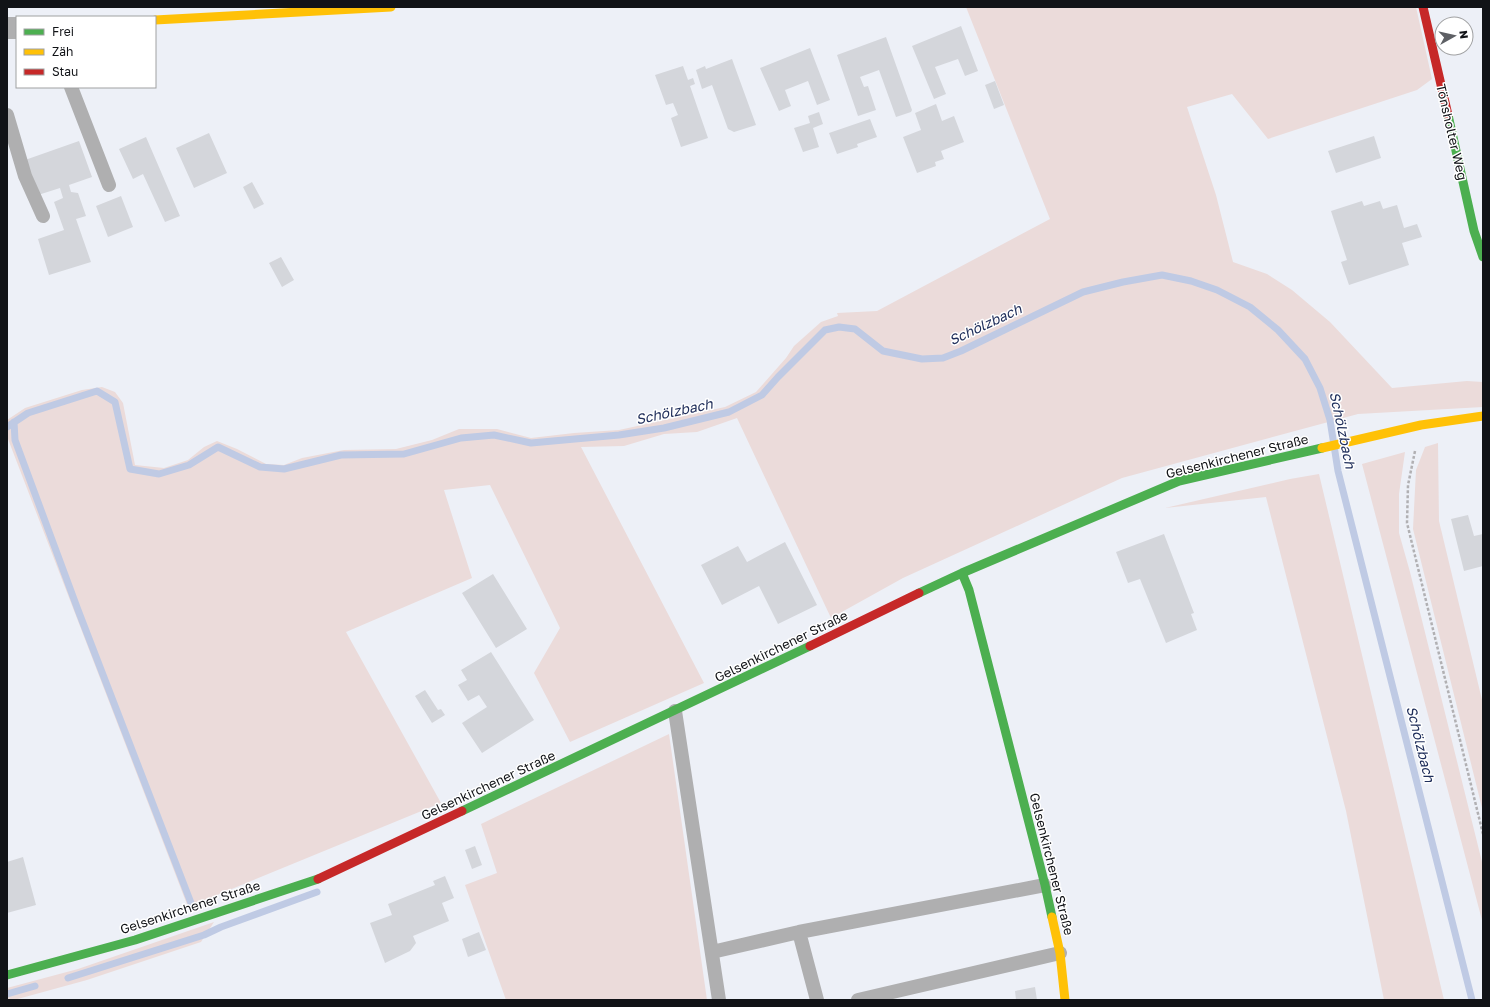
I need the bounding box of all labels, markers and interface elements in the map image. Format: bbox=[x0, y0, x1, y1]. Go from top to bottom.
legend bbox=[16, 16, 156, 88]
north arrow bbox=[1434, 16, 1474, 56]
text: Frei bbox=[52, 24, 74, 39]
text: N bbox=[1457, 29, 1471, 40]
text: Zäh bbox=[52, 44, 73, 59]
text: Stau bbox=[52, 64, 78, 79]
street label: Tönsholter Weg bbox=[1433, 82, 1471, 182]
water label: Schölzbach bbox=[946, 299, 1025, 348]
water label: Schölzbach bbox=[1327, 390, 1360, 471]
water label: Schölzbach bbox=[634, 394, 715, 427]
street label: Gelsenkirchener Straße bbox=[1164, 431, 1310, 481]
street label: Gelsenkirchener Straße bbox=[712, 607, 850, 685]
water label: Schölzbach bbox=[1403, 704, 1439, 785]
street label: Gelsenkirchener Straße bbox=[418, 747, 558, 823]
street label: Gelsenkirchener Straße bbox=[1027, 791, 1077, 937]
street label: Gelsenkirchener Straße bbox=[118, 877, 262, 937]

